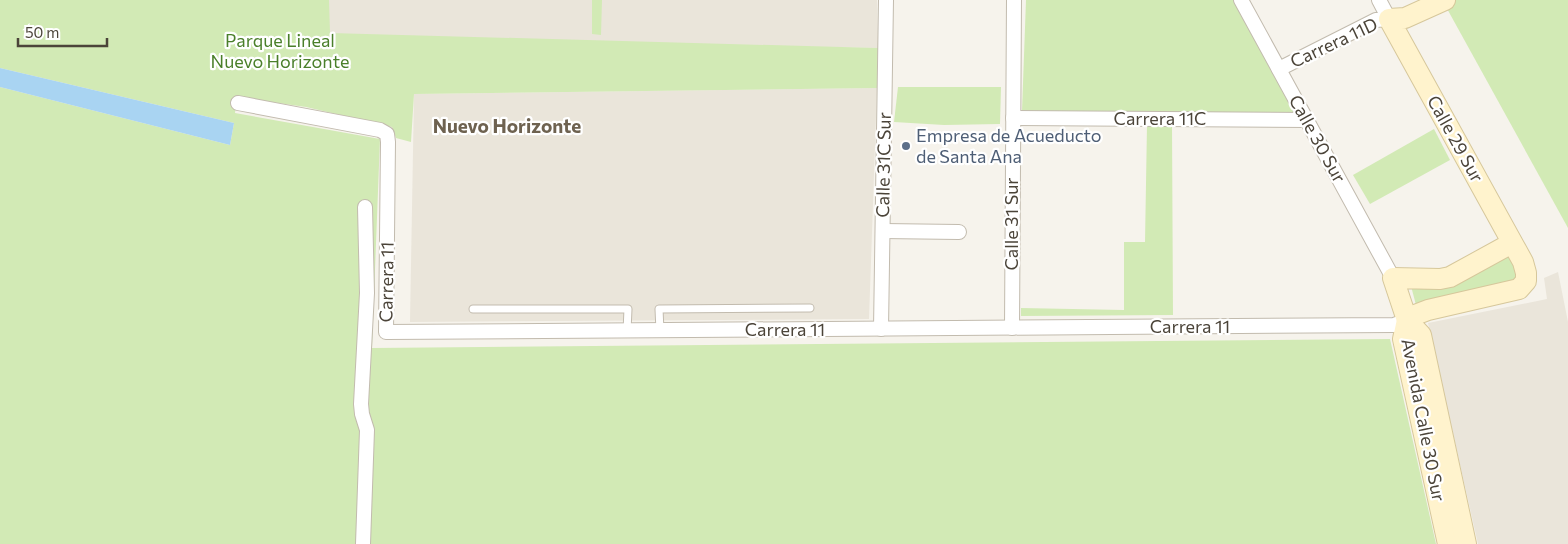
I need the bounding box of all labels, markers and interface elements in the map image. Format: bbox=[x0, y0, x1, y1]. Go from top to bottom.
street label: Carrera 11D bbox=[1286, 12, 1381, 72]
scale bar bbox=[18, 15, 106, 47]
text: 50 m bbox=[25, 23, 59, 41]
park label: Parque Lineal Nuevo Horizonte bbox=[211, 29, 349, 72]
street label: Calle 30 Sur bbox=[1285, 91, 1351, 186]
street label: Calle 29 Sur bbox=[1423, 91, 1489, 186]
street label: Carrera 11C bbox=[1114, 107, 1206, 129]
street label: Calle 31C Sur bbox=[871, 112, 895, 218]
district label: Nuevo Horizonte bbox=[433, 114, 581, 137]
place label: Empresa de Acueducto de Santa Ana bbox=[916, 124, 1102, 167]
marker: Empresa de Acueducto de Santa Ana bbox=[900, 140, 912, 152]
street label: Calle 31 Sur bbox=[1000, 177, 1022, 271]
street label: Carrera 11 bbox=[374, 242, 398, 322]
street label: Carrera 11 bbox=[1150, 315, 1230, 337]
street label: Carrera 11 bbox=[745, 318, 825, 340]
street label: Avenida Calle 30 Sur bbox=[1397, 337, 1451, 503]

